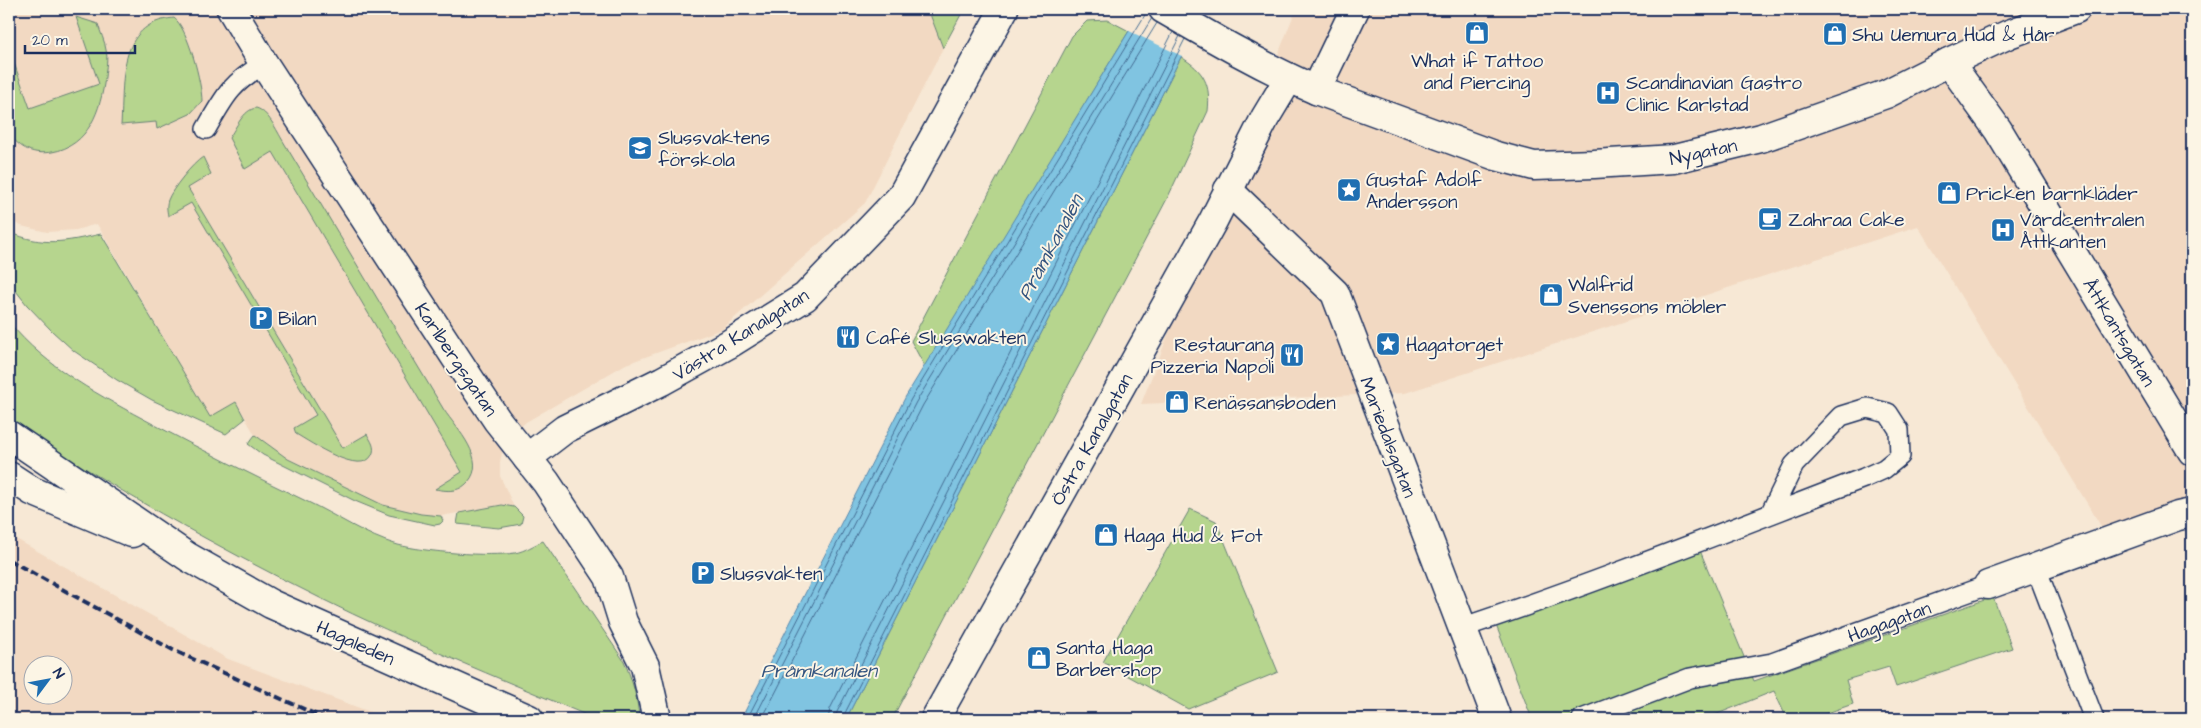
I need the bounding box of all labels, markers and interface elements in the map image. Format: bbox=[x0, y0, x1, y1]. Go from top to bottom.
shop icon: What if Tattoo and Piercing bbox=[1464, 20, 1490, 46]
shop icon: Shu Uemura Hud & Hår bbox=[1822, 21, 1848, 47]
scale bar bbox=[25, 22, 135, 54]
place label: Shu Uemura Hud & Hår bbox=[1852, 22, 2055, 49]
text: 20 m bbox=[32, 30, 68, 51]
place label: What if Tattoo and Piercing bbox=[1411, 48, 1543, 98]
place label: Scandinavian Gastro Clinic Karlstad bbox=[1626, 70, 1802, 119]
hospital icon: Scandinavian Gastro Clinic Karlstad bbox=[1595, 80, 1621, 106]
place label: Slussvaktens förskola bbox=[658, 125, 770, 174]
street label: Nygatan bbox=[1667, 132, 1740, 174]
school or university icon: Slussvaktens förskola bbox=[627, 135, 653, 161]
place label: Gustaf Adolf Andersson bbox=[1366, 167, 1482, 216]
place icon: Gustaf Adolf Andersson bbox=[1336, 177, 1362, 203]
shop icon: Pricken barnkläder bbox=[1936, 180, 1962, 206]
place label: Pricken barnkläder bbox=[1966, 181, 2138, 208]
water label: Pråmkanalen bbox=[1011, 188, 1091, 305]
cafe icon: Zahraa Cake bbox=[1757, 206, 1783, 232]
place label: Zahraa Cake bbox=[1788, 207, 1904, 234]
place label: Vårdcentralen Åttkanten bbox=[2020, 207, 2144, 256]
hospital icon: Vårdcentralen Åttkanten bbox=[1990, 217, 2016, 243]
place label: Walfrid Svenssons möbler bbox=[1568, 272, 1727, 321]
street label: Åttkantsgatan bbox=[2075, 274, 2162, 392]
street label: Västra Kanalgatan bbox=[667, 282, 815, 389]
shop icon: Walfrid Svenssons möbler bbox=[1538, 282, 1564, 308]
street label: Karlbergsgatan bbox=[407, 298, 504, 423]
parking icon: Bilan bbox=[248, 305, 274, 331]
place label: Bilan bbox=[278, 306, 317, 333]
restaurant icon: Café Slusswakten bbox=[835, 324, 861, 350]
place label: Café Slusswakten bbox=[866, 325, 1026, 352]
place icon: Hagatorget bbox=[1375, 331, 1401, 357]
place label: Restaurang Pizzeria Napoli bbox=[1151, 332, 1274, 381]
place label: Hagatorget bbox=[1406, 332, 1504, 360]
restaurant icon: Restaurang Pizzeria Napoli bbox=[1279, 342, 1305, 368]
street label: Östra Kanalgatan bbox=[1045, 369, 1141, 511]
street label: Mariedalsgatan bbox=[1351, 373, 1423, 502]
shop icon: Renässansboden bbox=[1164, 389, 1190, 415]
place label: Renässansboden bbox=[1194, 390, 1336, 417]
shop icon: Haga Hud & Fot bbox=[1093, 522, 1119, 548]
place label: Haga Hud & Fot bbox=[1124, 523, 1263, 551]
parking icon: Slussvakten bbox=[690, 560, 716, 586]
place label: Slussvakten bbox=[720, 561, 823, 588]
street label: Hagagatan bbox=[1844, 595, 1935, 651]
street label: Hagaleden bbox=[311, 614, 399, 674]
place label: Santa Haga Barbershop bbox=[1056, 635, 1162, 684]
shop icon: Santa Haga Barbershop bbox=[1026, 645, 1052, 671]
north arrow bbox=[22, 656, 72, 706]
water label: Pråmkanalen bbox=[761, 657, 879, 685]
text: N bbox=[47, 665, 69, 683]

